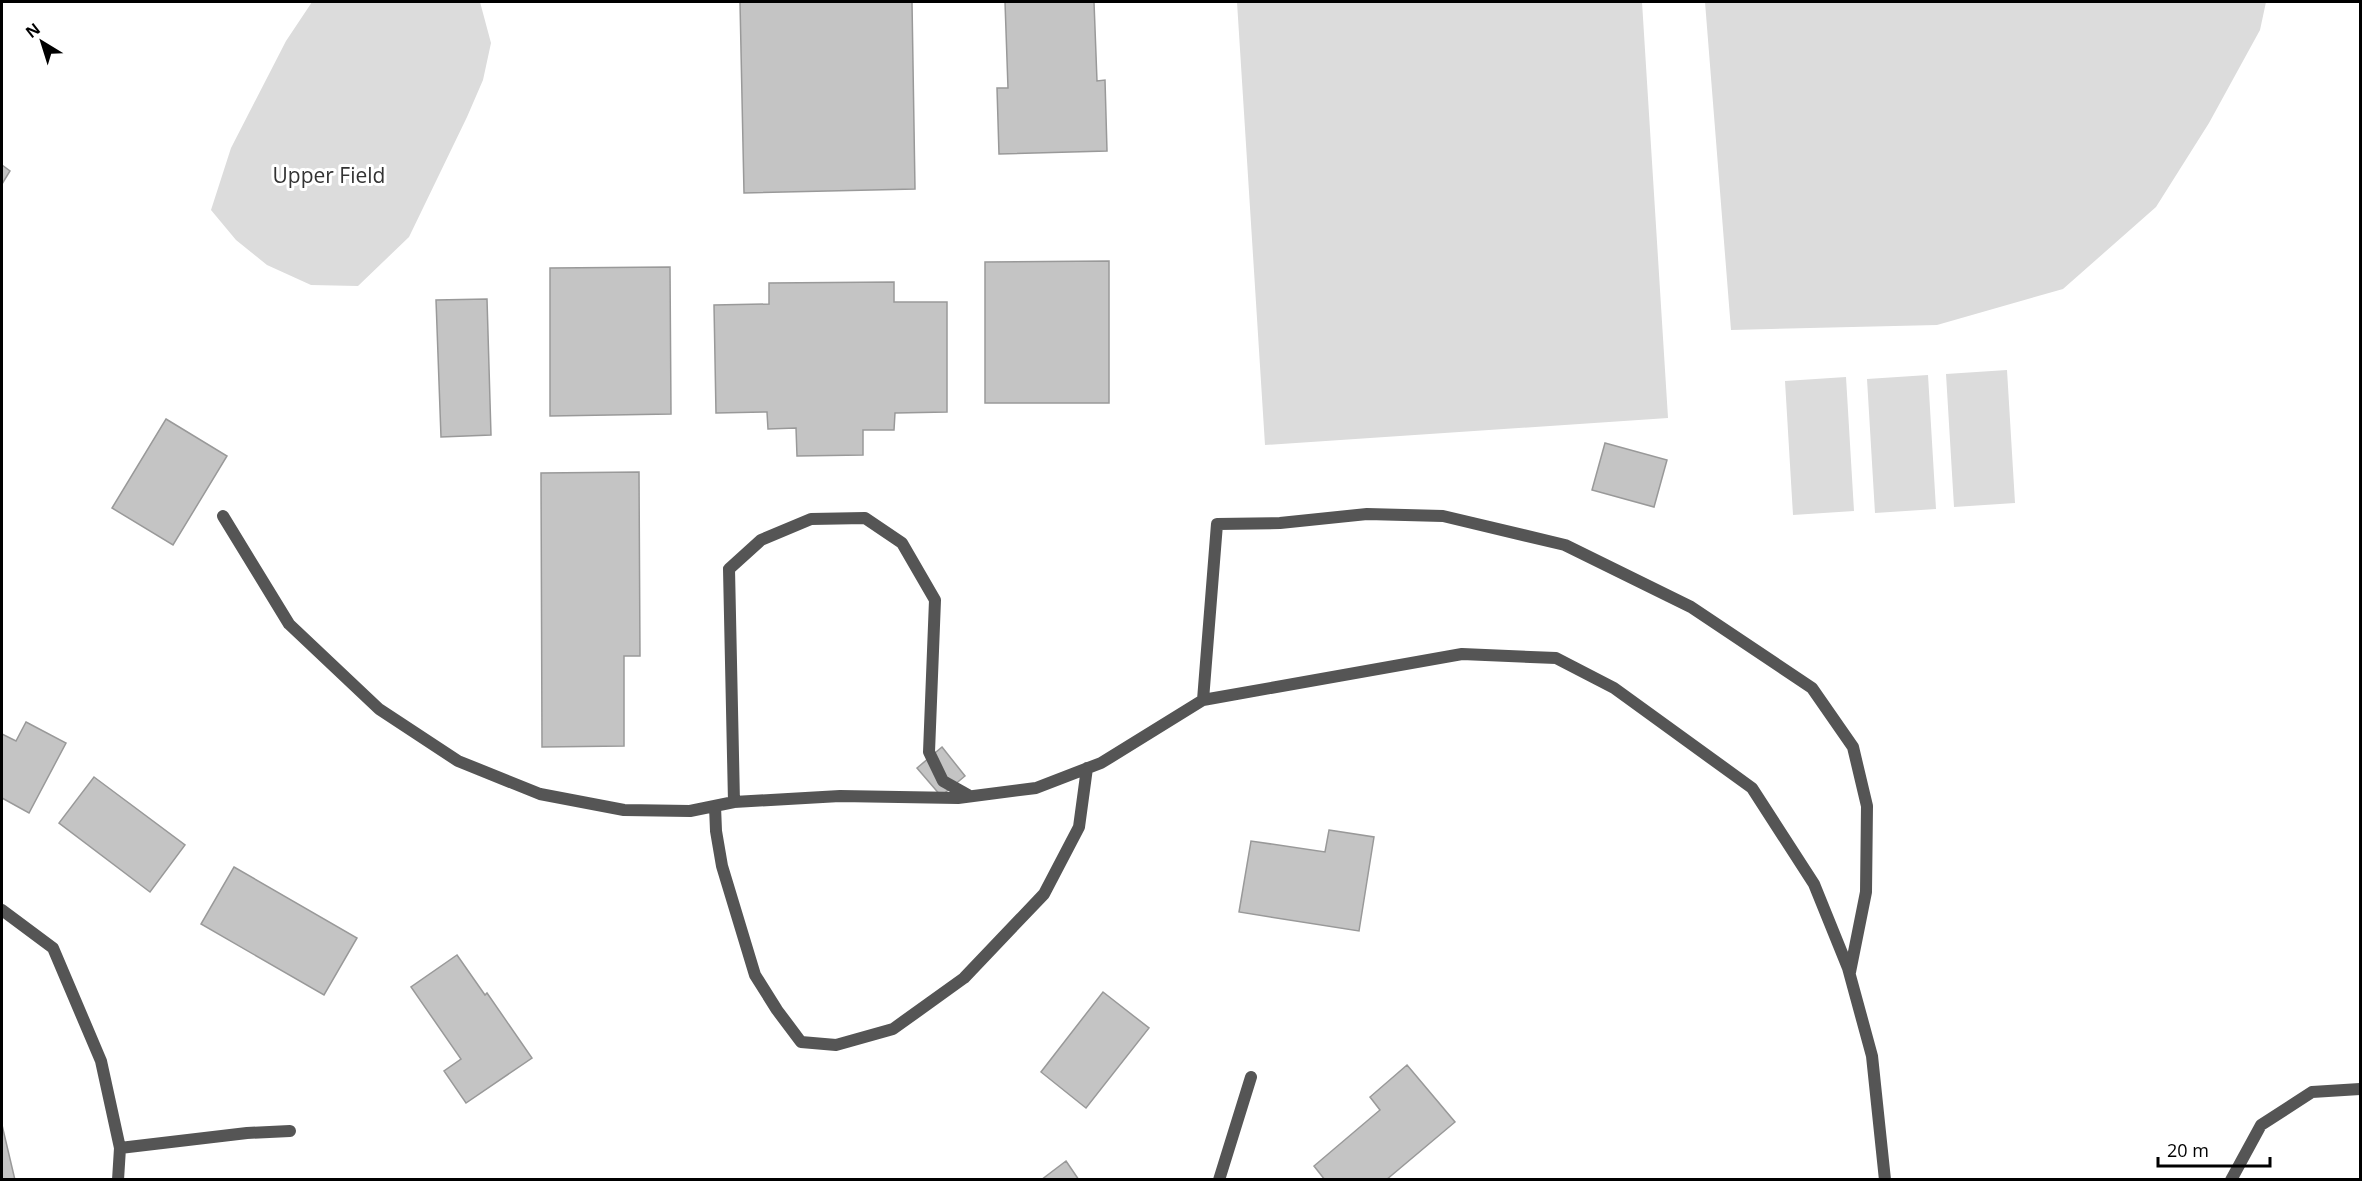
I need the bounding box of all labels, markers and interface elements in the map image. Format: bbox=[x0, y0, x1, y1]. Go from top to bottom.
north arrow bbox=[12, 12, 72, 72]
text: N bbox=[21, 18, 45, 43]
park label: Upper Field bbox=[273, 161, 385, 189]
scale bar bbox=[2158, 1130, 2270, 1168]
text: 20 m bbox=[2167, 1138, 2209, 1162]

